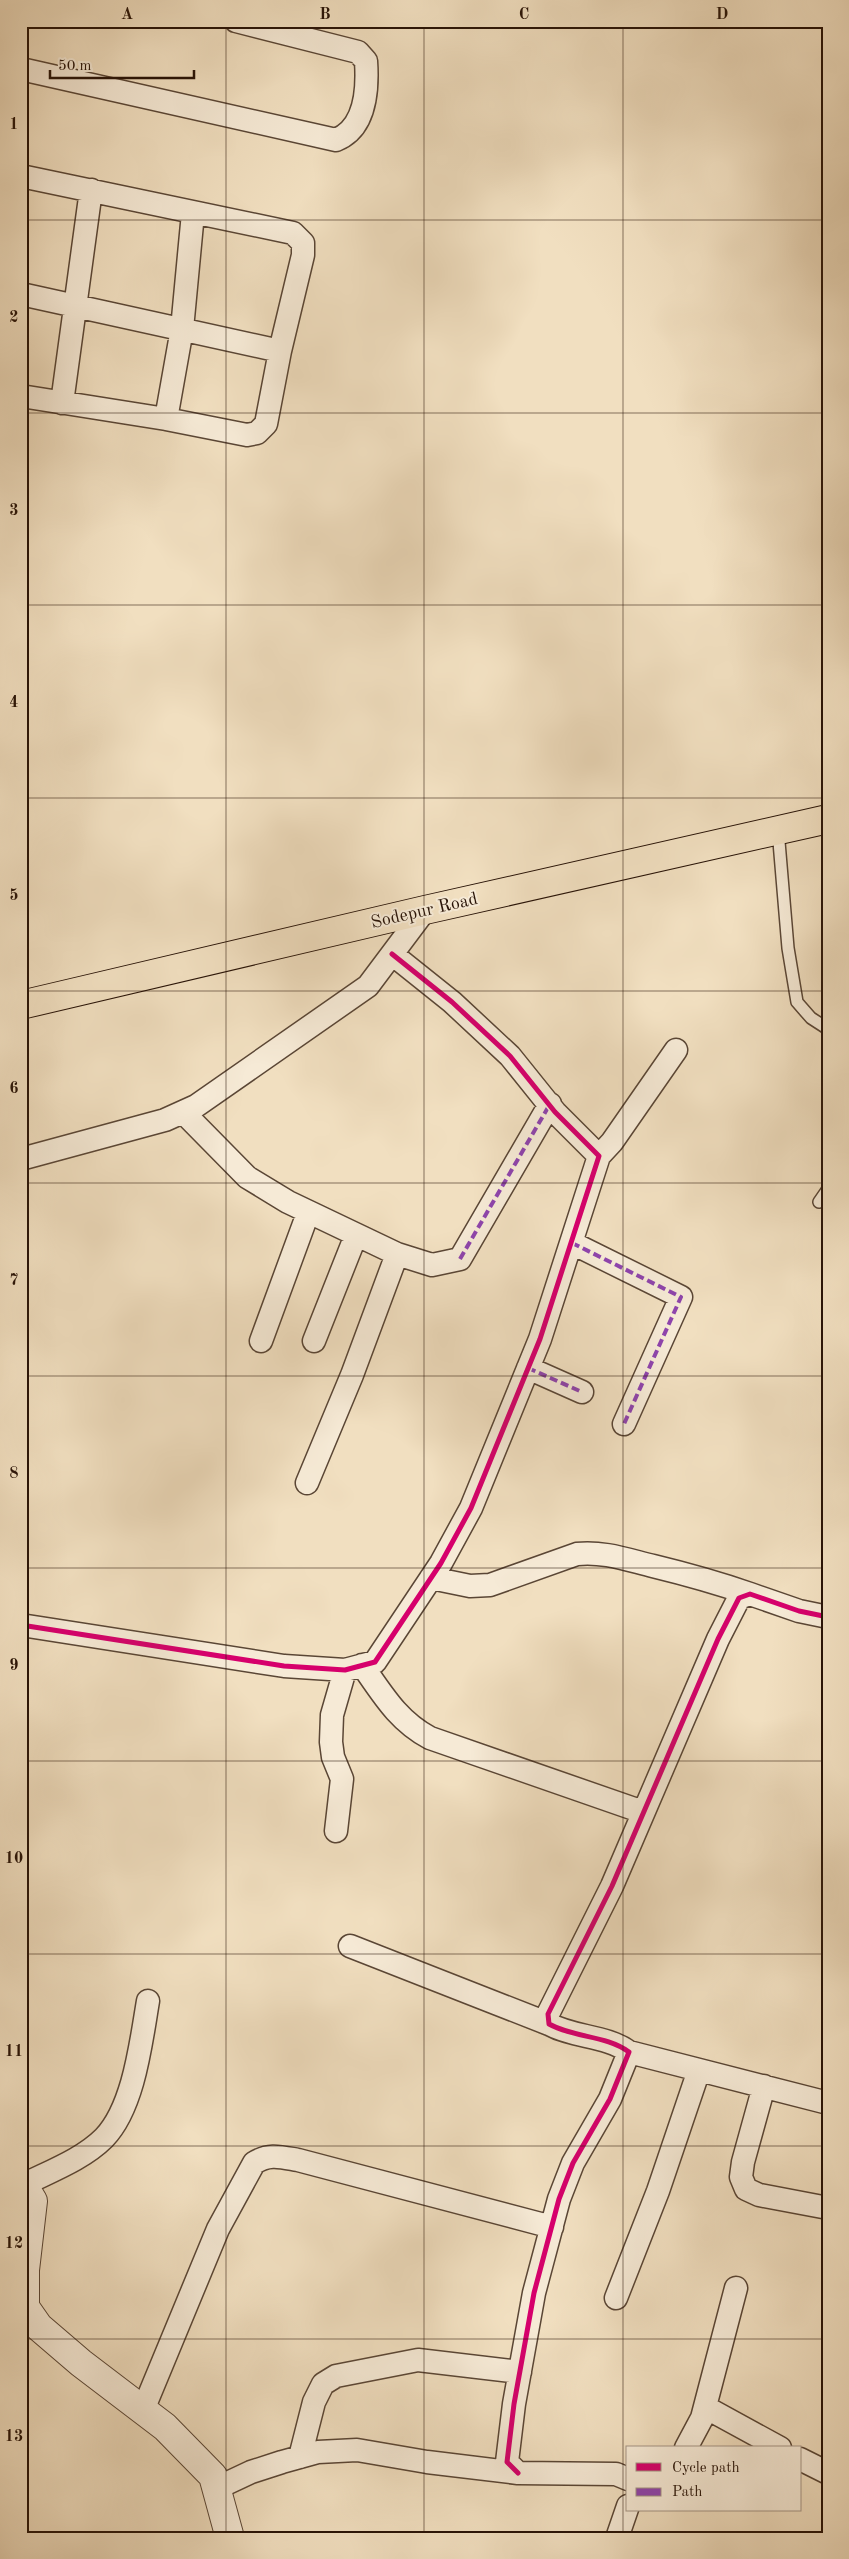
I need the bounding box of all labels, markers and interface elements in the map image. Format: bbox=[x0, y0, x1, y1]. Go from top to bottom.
text: A bbox=[121, 7, 133, 23]
text: B bbox=[319, 7, 331, 23]
text: C bbox=[519, 7, 529, 23]
text: D bbox=[716, 7, 728, 23]
scale bar bbox=[50, 48, 194, 80]
text: 50 m bbox=[58, 59, 92, 74]
text: 1 bbox=[9, 117, 19, 133]
text: 2 bbox=[9, 310, 19, 326]
text: 3 bbox=[9, 503, 19, 519]
text: 4 bbox=[9, 695, 19, 711]
text: 5 bbox=[9, 888, 19, 904]
street label: Sodepur Road bbox=[369, 890, 479, 932]
text: 6 bbox=[9, 1081, 19, 1097]
text: 7 bbox=[9, 1273, 19, 1289]
text: 8 bbox=[9, 1466, 19, 1482]
text: 9 bbox=[9, 1658, 19, 1674]
text: 10 bbox=[5, 1851, 23, 1867]
text: 11 bbox=[5, 2044, 23, 2060]
text: 12 bbox=[5, 2236, 23, 2252]
text: 13 bbox=[5, 2429, 23, 2445]
legend bbox=[626, 2446, 802, 2512]
text: Cycle path bbox=[672, 2461, 740, 2476]
text: Path bbox=[672, 2485, 702, 2500]

